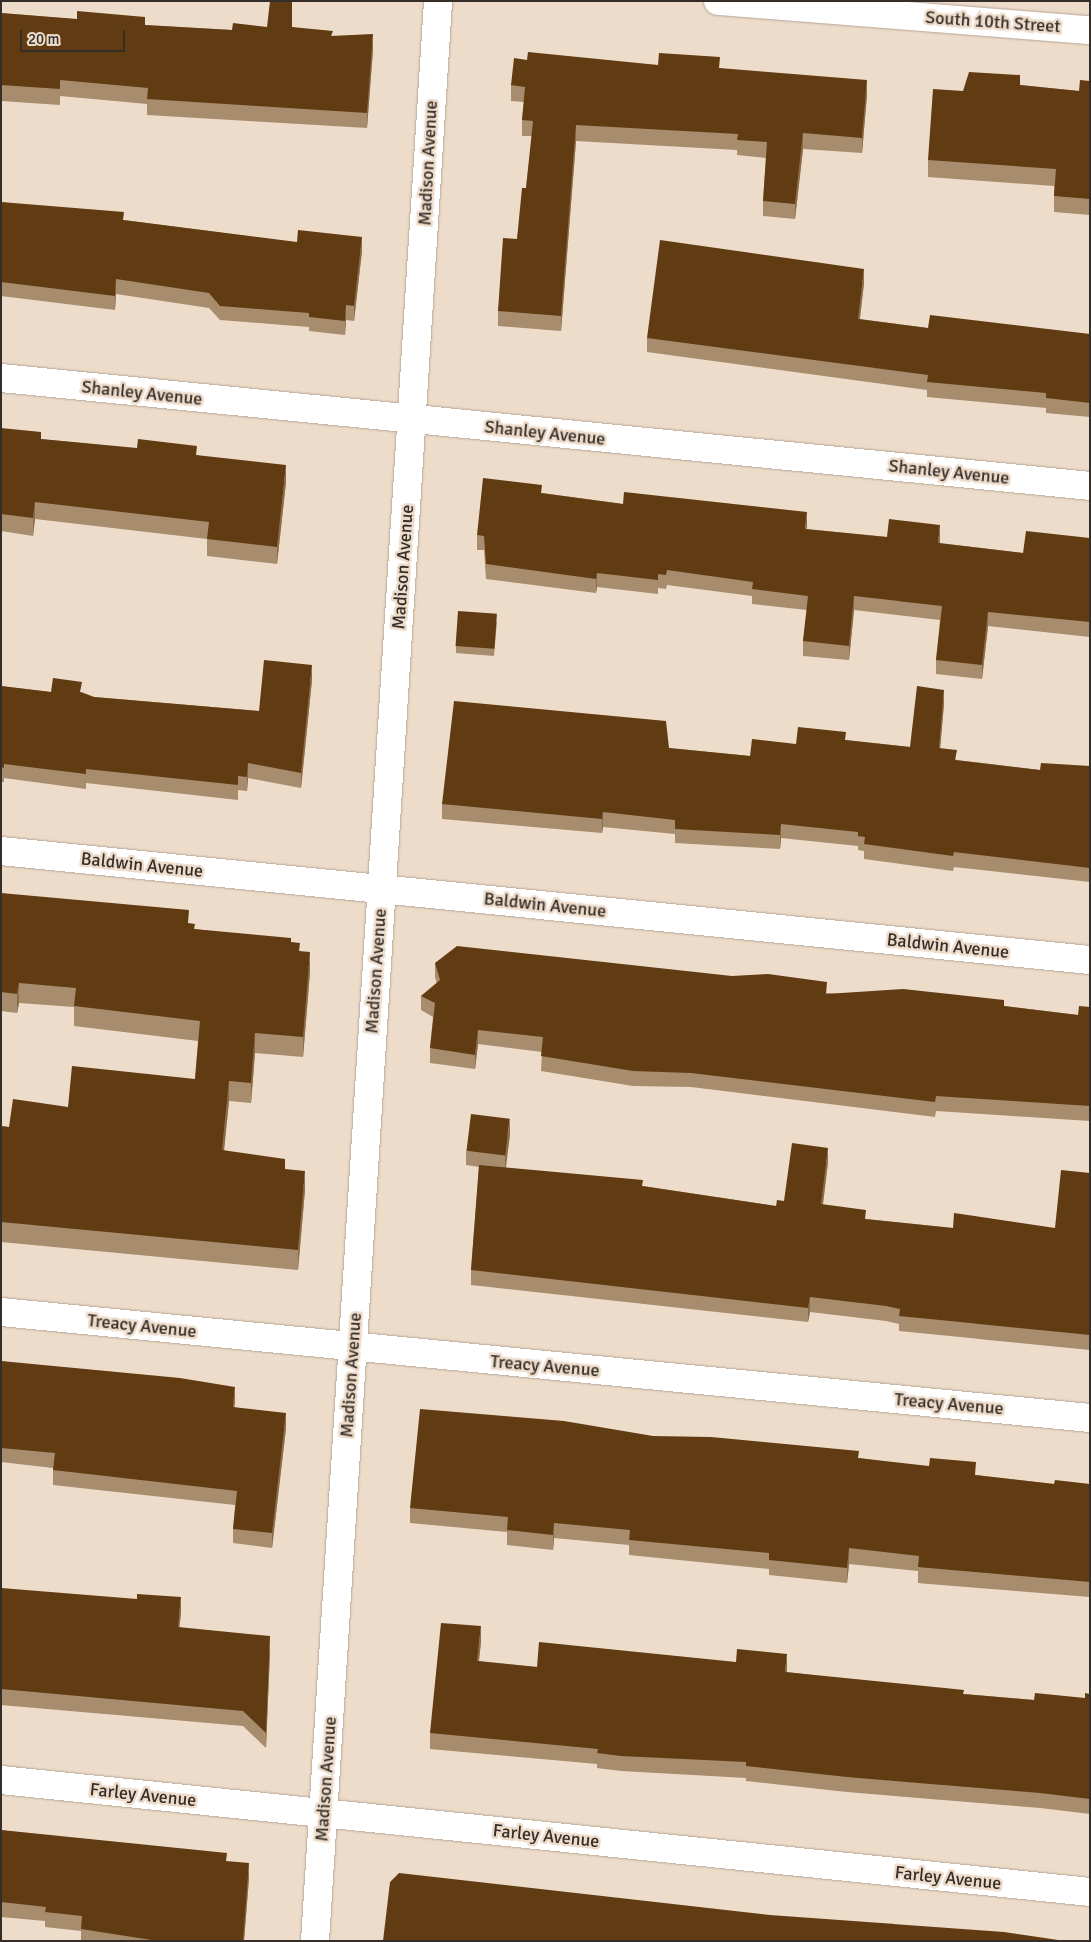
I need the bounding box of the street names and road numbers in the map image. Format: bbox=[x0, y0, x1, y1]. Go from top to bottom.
street label: South 10th Street bbox=[925, 6, 1061, 38]
street label: Madison Avenue bbox=[414, 100, 442, 226]
street label: Shanley Avenue bbox=[81, 376, 203, 410]
street label: Shanley Avenue bbox=[484, 416, 606, 450]
street label: Shanley Avenue bbox=[888, 455, 1010, 489]
street label: Madison Avenue bbox=[388, 504, 418, 630]
street label: Baldwin Avenue bbox=[80, 848, 204, 882]
street label: Baldwin Avenue bbox=[483, 888, 607, 922]
street label: Madison Avenue bbox=[361, 908, 391, 1034]
street label: Baldwin Avenue bbox=[886, 929, 1010, 963]
street label: Treacy Avenue bbox=[86, 1310, 198, 1342]
street label: Madison Avenue bbox=[336, 1312, 366, 1438]
street label: Treacy Avenue bbox=[490, 1350, 600, 1382]
street label: Treacy Avenue bbox=[894, 1388, 1004, 1420]
street label: Madison Avenue bbox=[311, 1716, 341, 1842]
street label: Farley Avenue bbox=[89, 1779, 197, 1811]
street label: Farley Avenue bbox=[492, 1820, 600, 1852]
street label: Farley Avenue bbox=[894, 1862, 1002, 1894]

